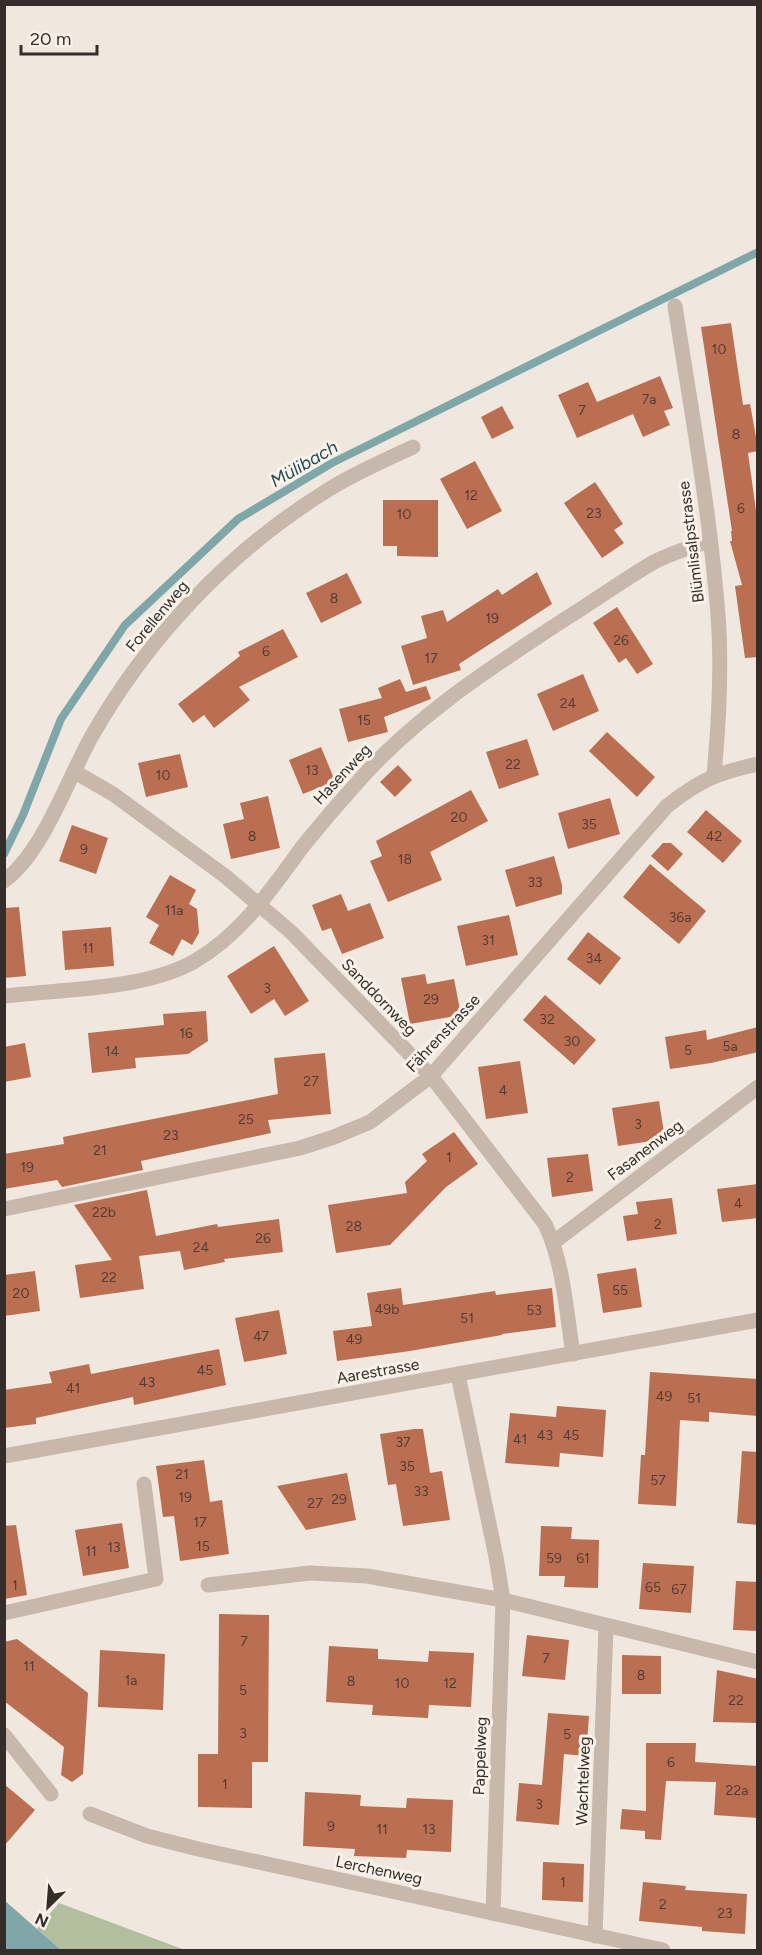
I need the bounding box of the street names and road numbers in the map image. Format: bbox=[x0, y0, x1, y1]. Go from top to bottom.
street label: Blümlisalpstrasse bbox=[674, 480, 708, 604]
street label: Forellenweg bbox=[122, 577, 192, 655]
street label: Hasenweg bbox=[309, 740, 375, 808]
street label: Sanddornweg bbox=[338, 955, 420, 1039]
street label: Fährenstrasse bbox=[402, 990, 484, 1076]
street label: Fasanenweg bbox=[604, 1116, 686, 1184]
street label: Aarestrasse bbox=[335, 1354, 421, 1388]
street label: Pappelweg bbox=[469, 1716, 491, 1796]
street label: Wachtelweg bbox=[572, 1736, 594, 1826]
street label: Lerchenweg bbox=[334, 1852, 424, 1888]

